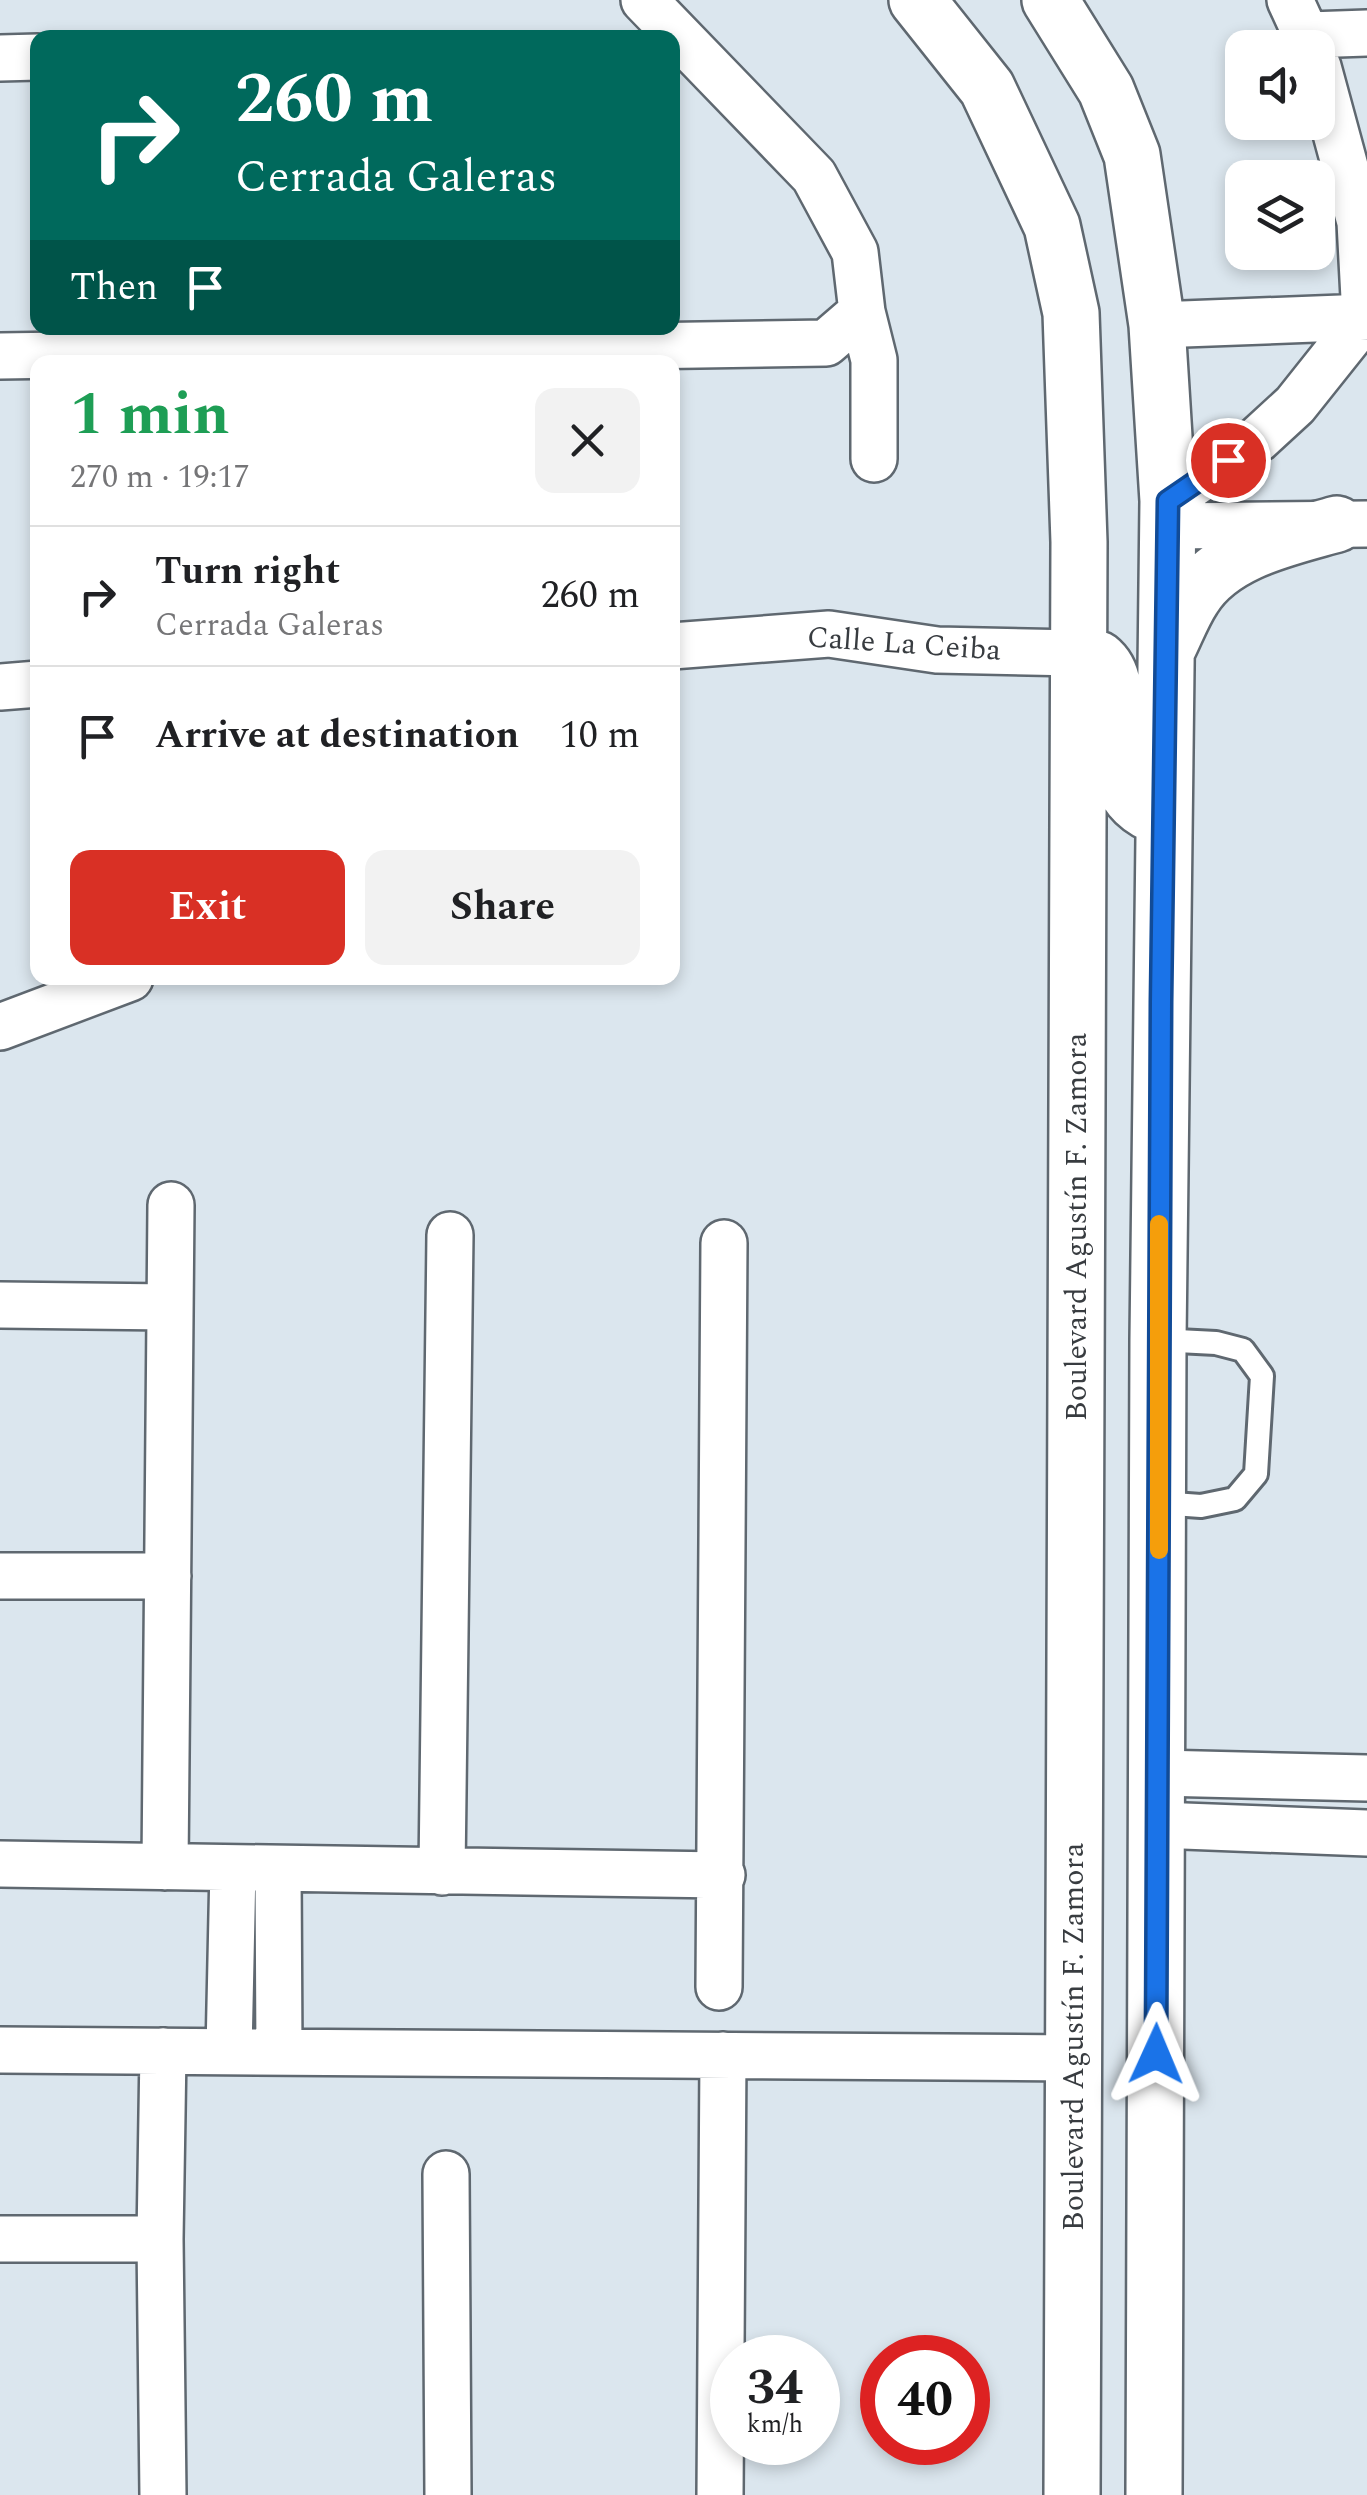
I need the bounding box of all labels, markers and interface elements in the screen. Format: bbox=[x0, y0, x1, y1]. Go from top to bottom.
map controls bbox=[1225, 30, 1335, 270]
button: sound bbox=[1225, 30, 1335, 140]
text: 260 m bbox=[235, 47, 433, 153]
icon: right bbox=[70, 70, 200, 200]
text: Cerrada Galeras bbox=[235, 143, 557, 212]
button: layers bbox=[1225, 160, 1335, 270]
text: Then bbox=[70, 259, 158, 317]
icon: arrive bbox=[178, 260, 233, 315]
text: 1 min bbox=[70, 369, 230, 461]
button: close bbox=[535, 388, 640, 493]
pin bbox=[1186, 418, 1271, 503]
icon: arrive bbox=[1201, 433, 1256, 488]
text: 270 m · 19:17 bbox=[70, 453, 250, 502]
text: Turn right bbox=[155, 543, 340, 601]
text: 260 m bbox=[541, 567, 640, 625]
icon: right bbox=[70, 569, 125, 624]
text: Cerrada Galeras bbox=[155, 601, 384, 650]
street label: Calle La Ceiba bbox=[805, 614, 1003, 674]
text: Arrive at destination bbox=[155, 707, 519, 765]
text: 10 m bbox=[560, 707, 640, 765]
icon: arrive bbox=[70, 709, 125, 764]
button: Exit bbox=[70, 850, 345, 965]
button: Share bbox=[365, 850, 640, 965]
street label: Boulevard Agustín F. Zamora bbox=[1054, 1032, 1100, 1421]
street label: Boulevard Agustín F. Zamora bbox=[1051, 1842, 1097, 2231]
position arrow bbox=[1104, 2002, 1208, 2106]
speed limit sign: 40 bbox=[860, 2335, 990, 2465]
text: 34 bbox=[747, 2350, 803, 2426]
text: km/h bbox=[747, 2406, 803, 2444]

